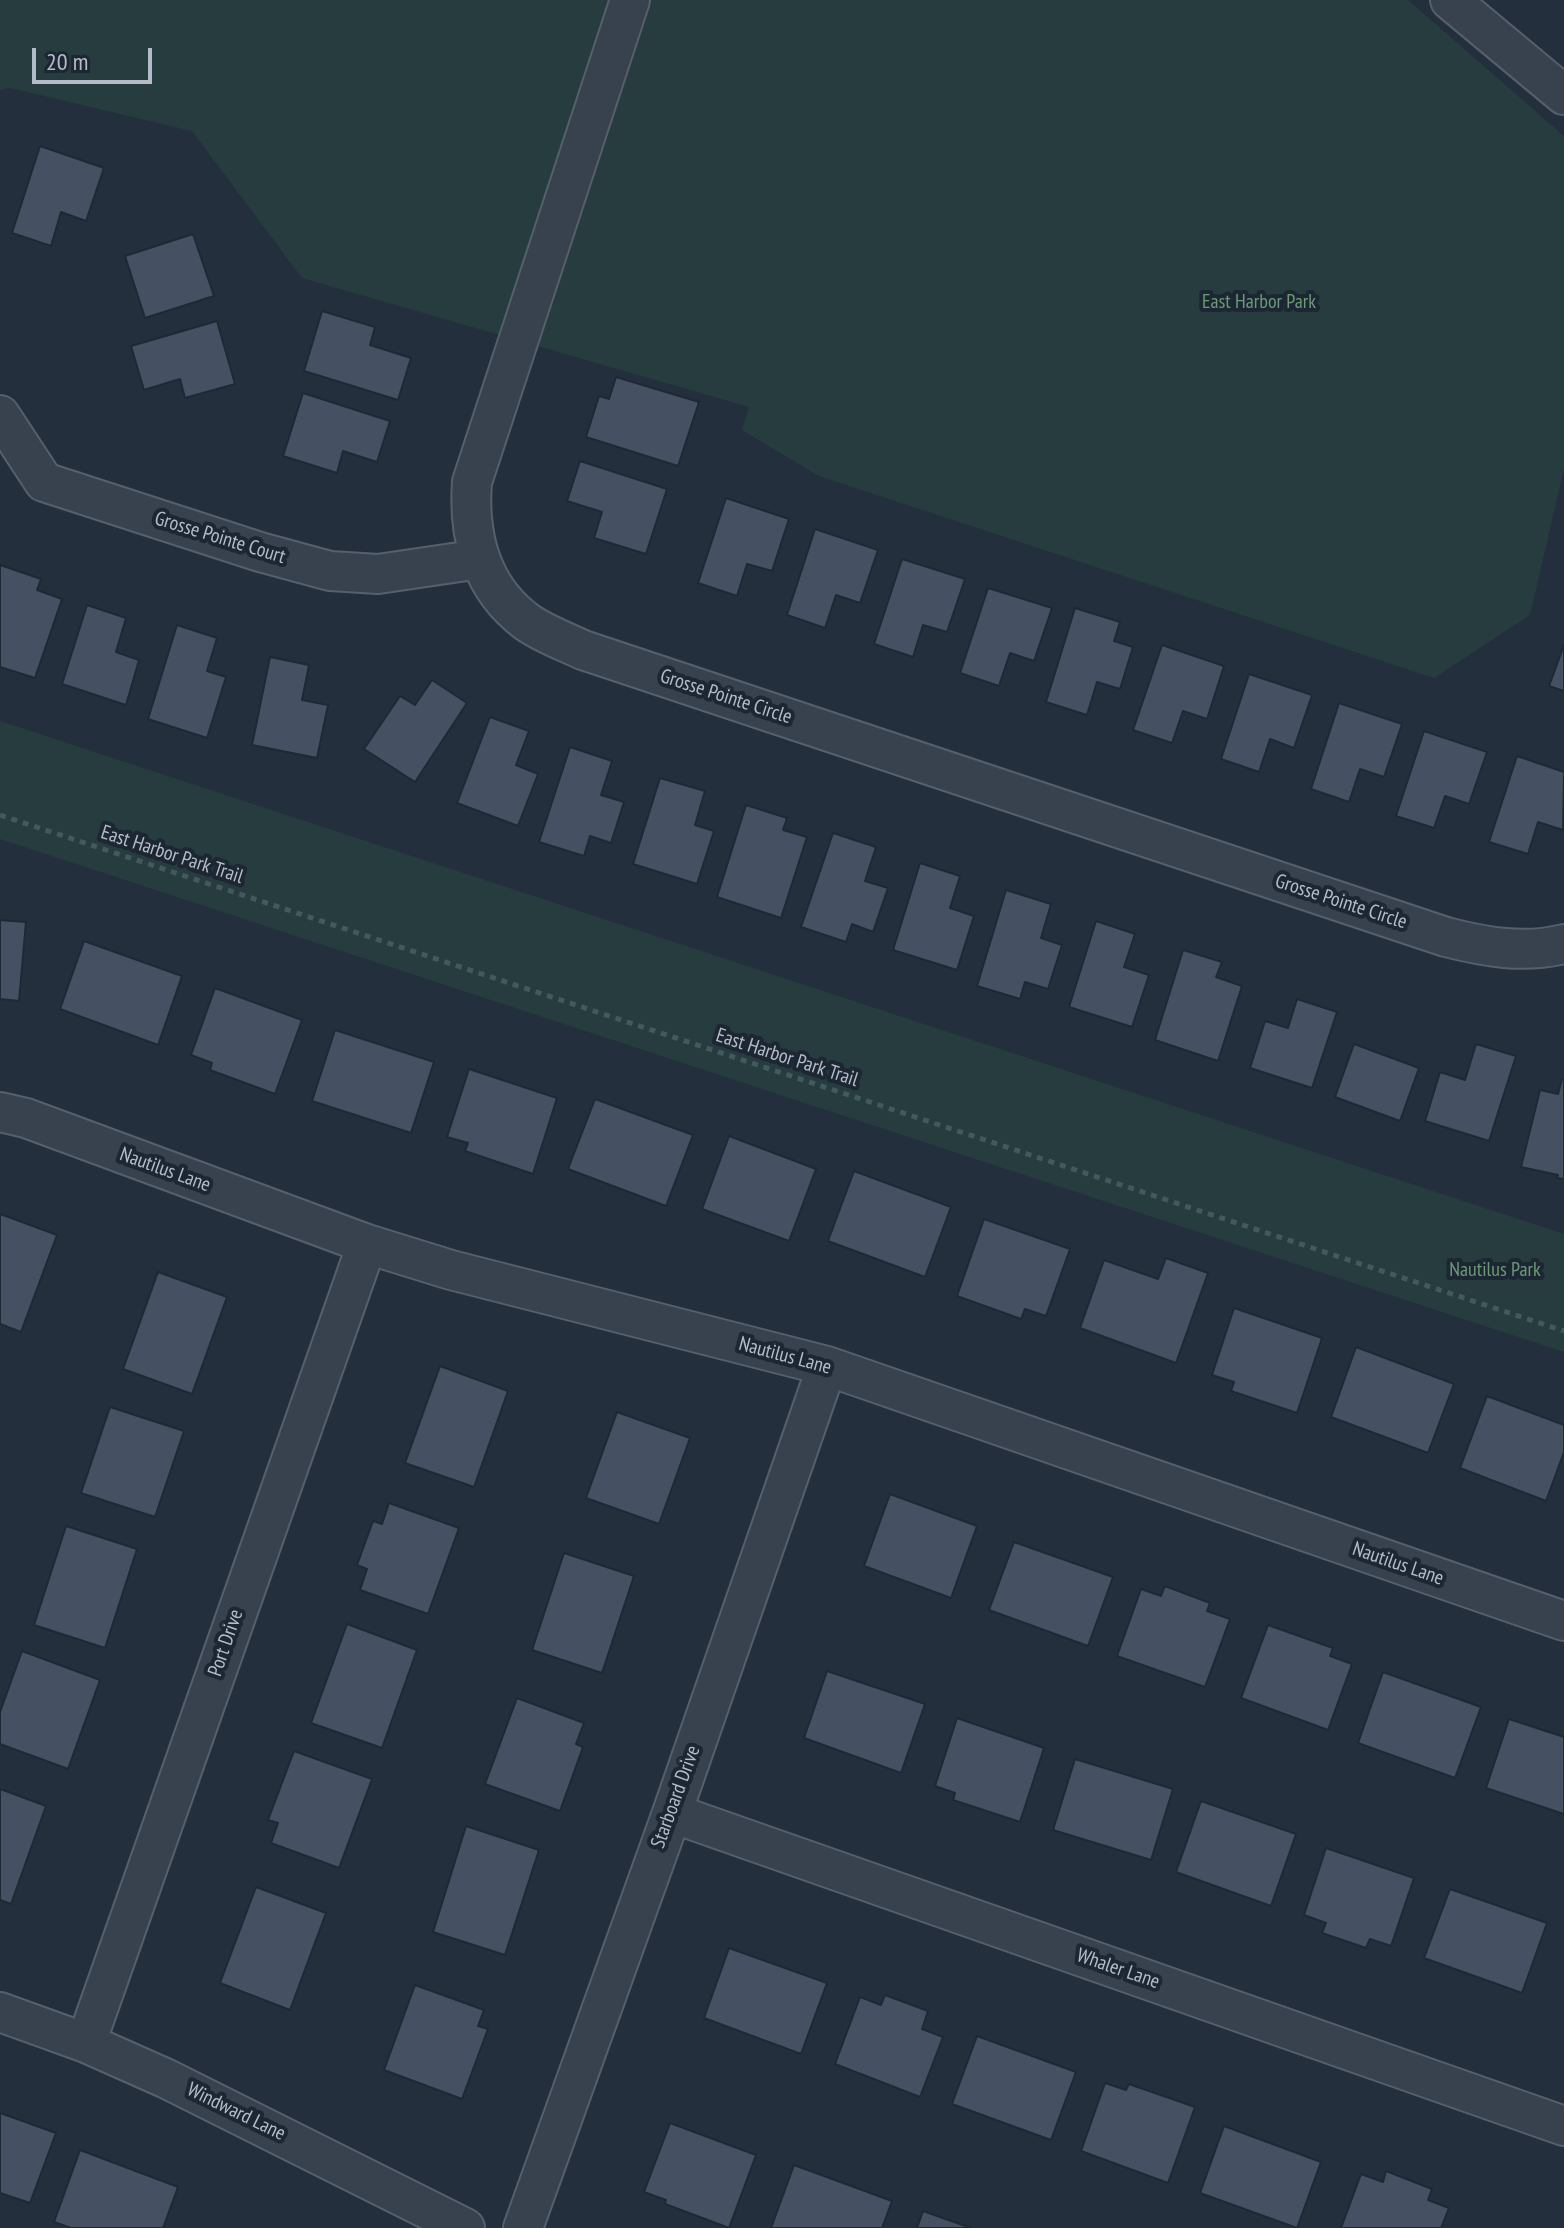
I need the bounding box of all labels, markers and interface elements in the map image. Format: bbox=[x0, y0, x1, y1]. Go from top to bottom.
scale bar bbox=[36, 32, 156, 82]
text: 20 m bbox=[46, 46, 88, 77]
park label: East Harbor Park bbox=[1202, 290, 1316, 314]
street label: Grosse Pointe Court bbox=[152, 507, 288, 569]
street label: Grosse Pointe Circle bbox=[657, 664, 795, 730]
street label: East Harbor Park Trail bbox=[98, 821, 246, 889]
street label: Grosse Pointe Circle bbox=[1272, 869, 1410, 935]
street label: East Harbor Park Trail bbox=[713, 1024, 861, 1092]
street label: Nautilus Lane bbox=[116, 1143, 214, 1197]
park label: Nautilus Park bbox=[1449, 1258, 1541, 1282]
street label: Nautilus Lane bbox=[736, 1332, 834, 1380]
street label: Nautilus Lane bbox=[1349, 1537, 1447, 1591]
street label: Port Drive bbox=[203, 1606, 249, 1680]
street label: Starboard Drive bbox=[646, 1742, 706, 1852]
street label: Whaler Lane bbox=[1073, 1944, 1163, 1994]
street label: Windward Lane bbox=[183, 2078, 289, 2146]

